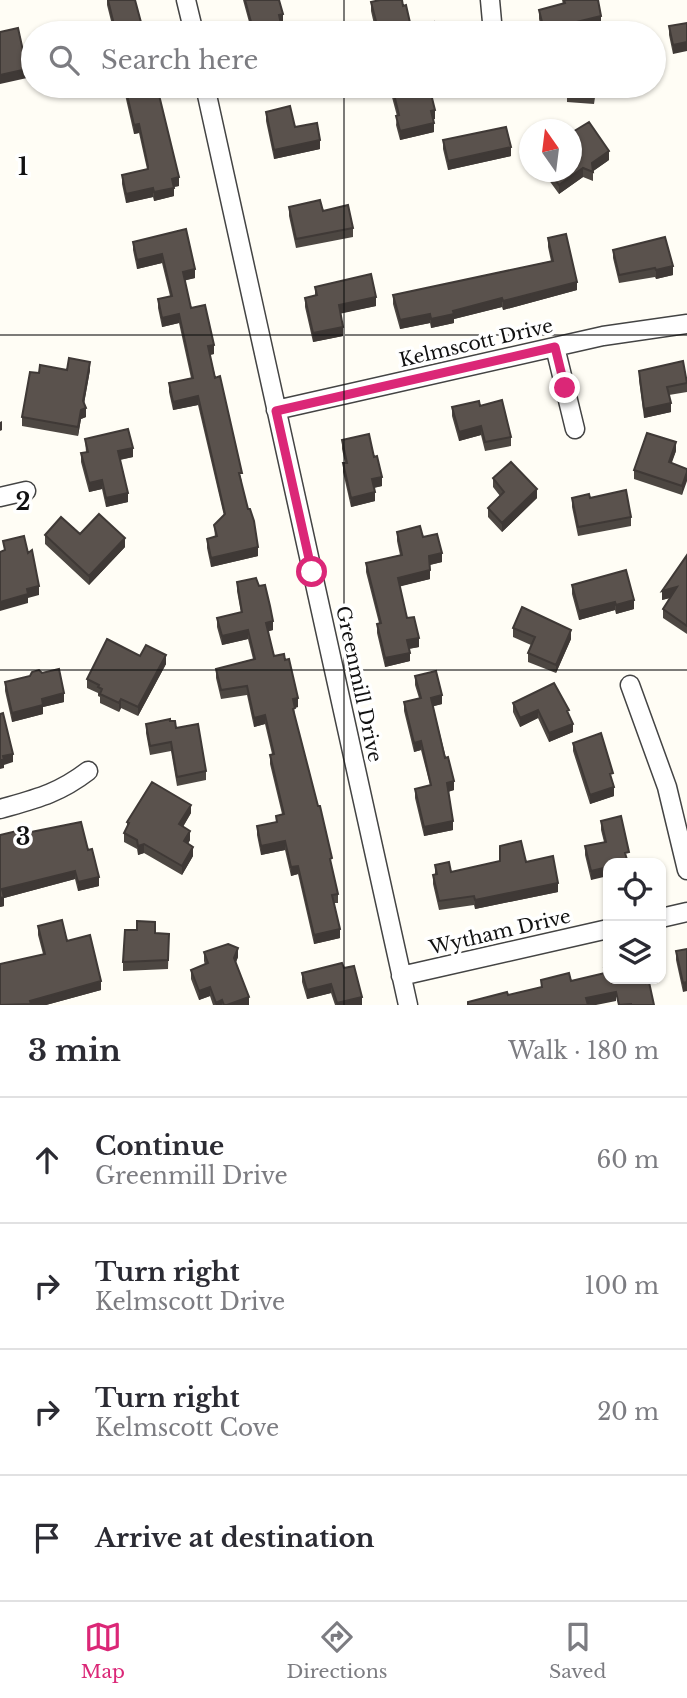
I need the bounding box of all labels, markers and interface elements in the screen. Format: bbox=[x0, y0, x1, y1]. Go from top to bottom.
search box bbox=[21, 21, 666, 98]
icon: search bbox=[45, 41, 83, 79]
text: Search here bbox=[101, 44, 258, 76]
north arrow bbox=[519, 119, 582, 182]
text: 1 bbox=[18, 153, 28, 181]
street label: Kelmscott Drive bbox=[397, 314, 555, 372]
route end bbox=[549, 372, 580, 403]
text: 2 bbox=[16, 488, 30, 516]
route start bbox=[296, 556, 327, 587]
street label: Greenmill Drive bbox=[331, 604, 387, 764]
text: 3 bbox=[16, 823, 30, 851]
map controls bbox=[603, 858, 666, 984]
button: locate bbox=[603, 858, 666, 921]
street label: Wytham Drive bbox=[426, 905, 573, 960]
button: layers bbox=[603, 921, 666, 984]
text: 3 min bbox=[28, 1032, 121, 1069]
text: Walk · 180 m bbox=[508, 1037, 659, 1065]
text: Continue bbox=[95, 1130, 224, 1162]
icon: ahead bbox=[28, 1141, 66, 1179]
text: 60 m bbox=[597, 1146, 659, 1174]
text: Greenmill Drive bbox=[95, 1162, 288, 1190]
text: Turn right bbox=[95, 1256, 240, 1288]
icon: right bbox=[28, 1267, 66, 1305]
text: 100 m bbox=[585, 1272, 659, 1300]
text: Kelmscott Drive bbox=[95, 1288, 285, 1316]
text: Turn right bbox=[95, 1382, 240, 1414]
icon: right bbox=[28, 1393, 66, 1431]
text: 20 m bbox=[597, 1398, 659, 1426]
text: Kelmscott Cove bbox=[95, 1414, 279, 1442]
icon: arrive bbox=[28, 1519, 66, 1557]
text: Arrive at destination bbox=[95, 1522, 375, 1554]
tab: Map bbox=[81, 1618, 125, 1683]
tab: Directions bbox=[286, 1618, 387, 1683]
tab: Saved bbox=[549, 1618, 606, 1683]

